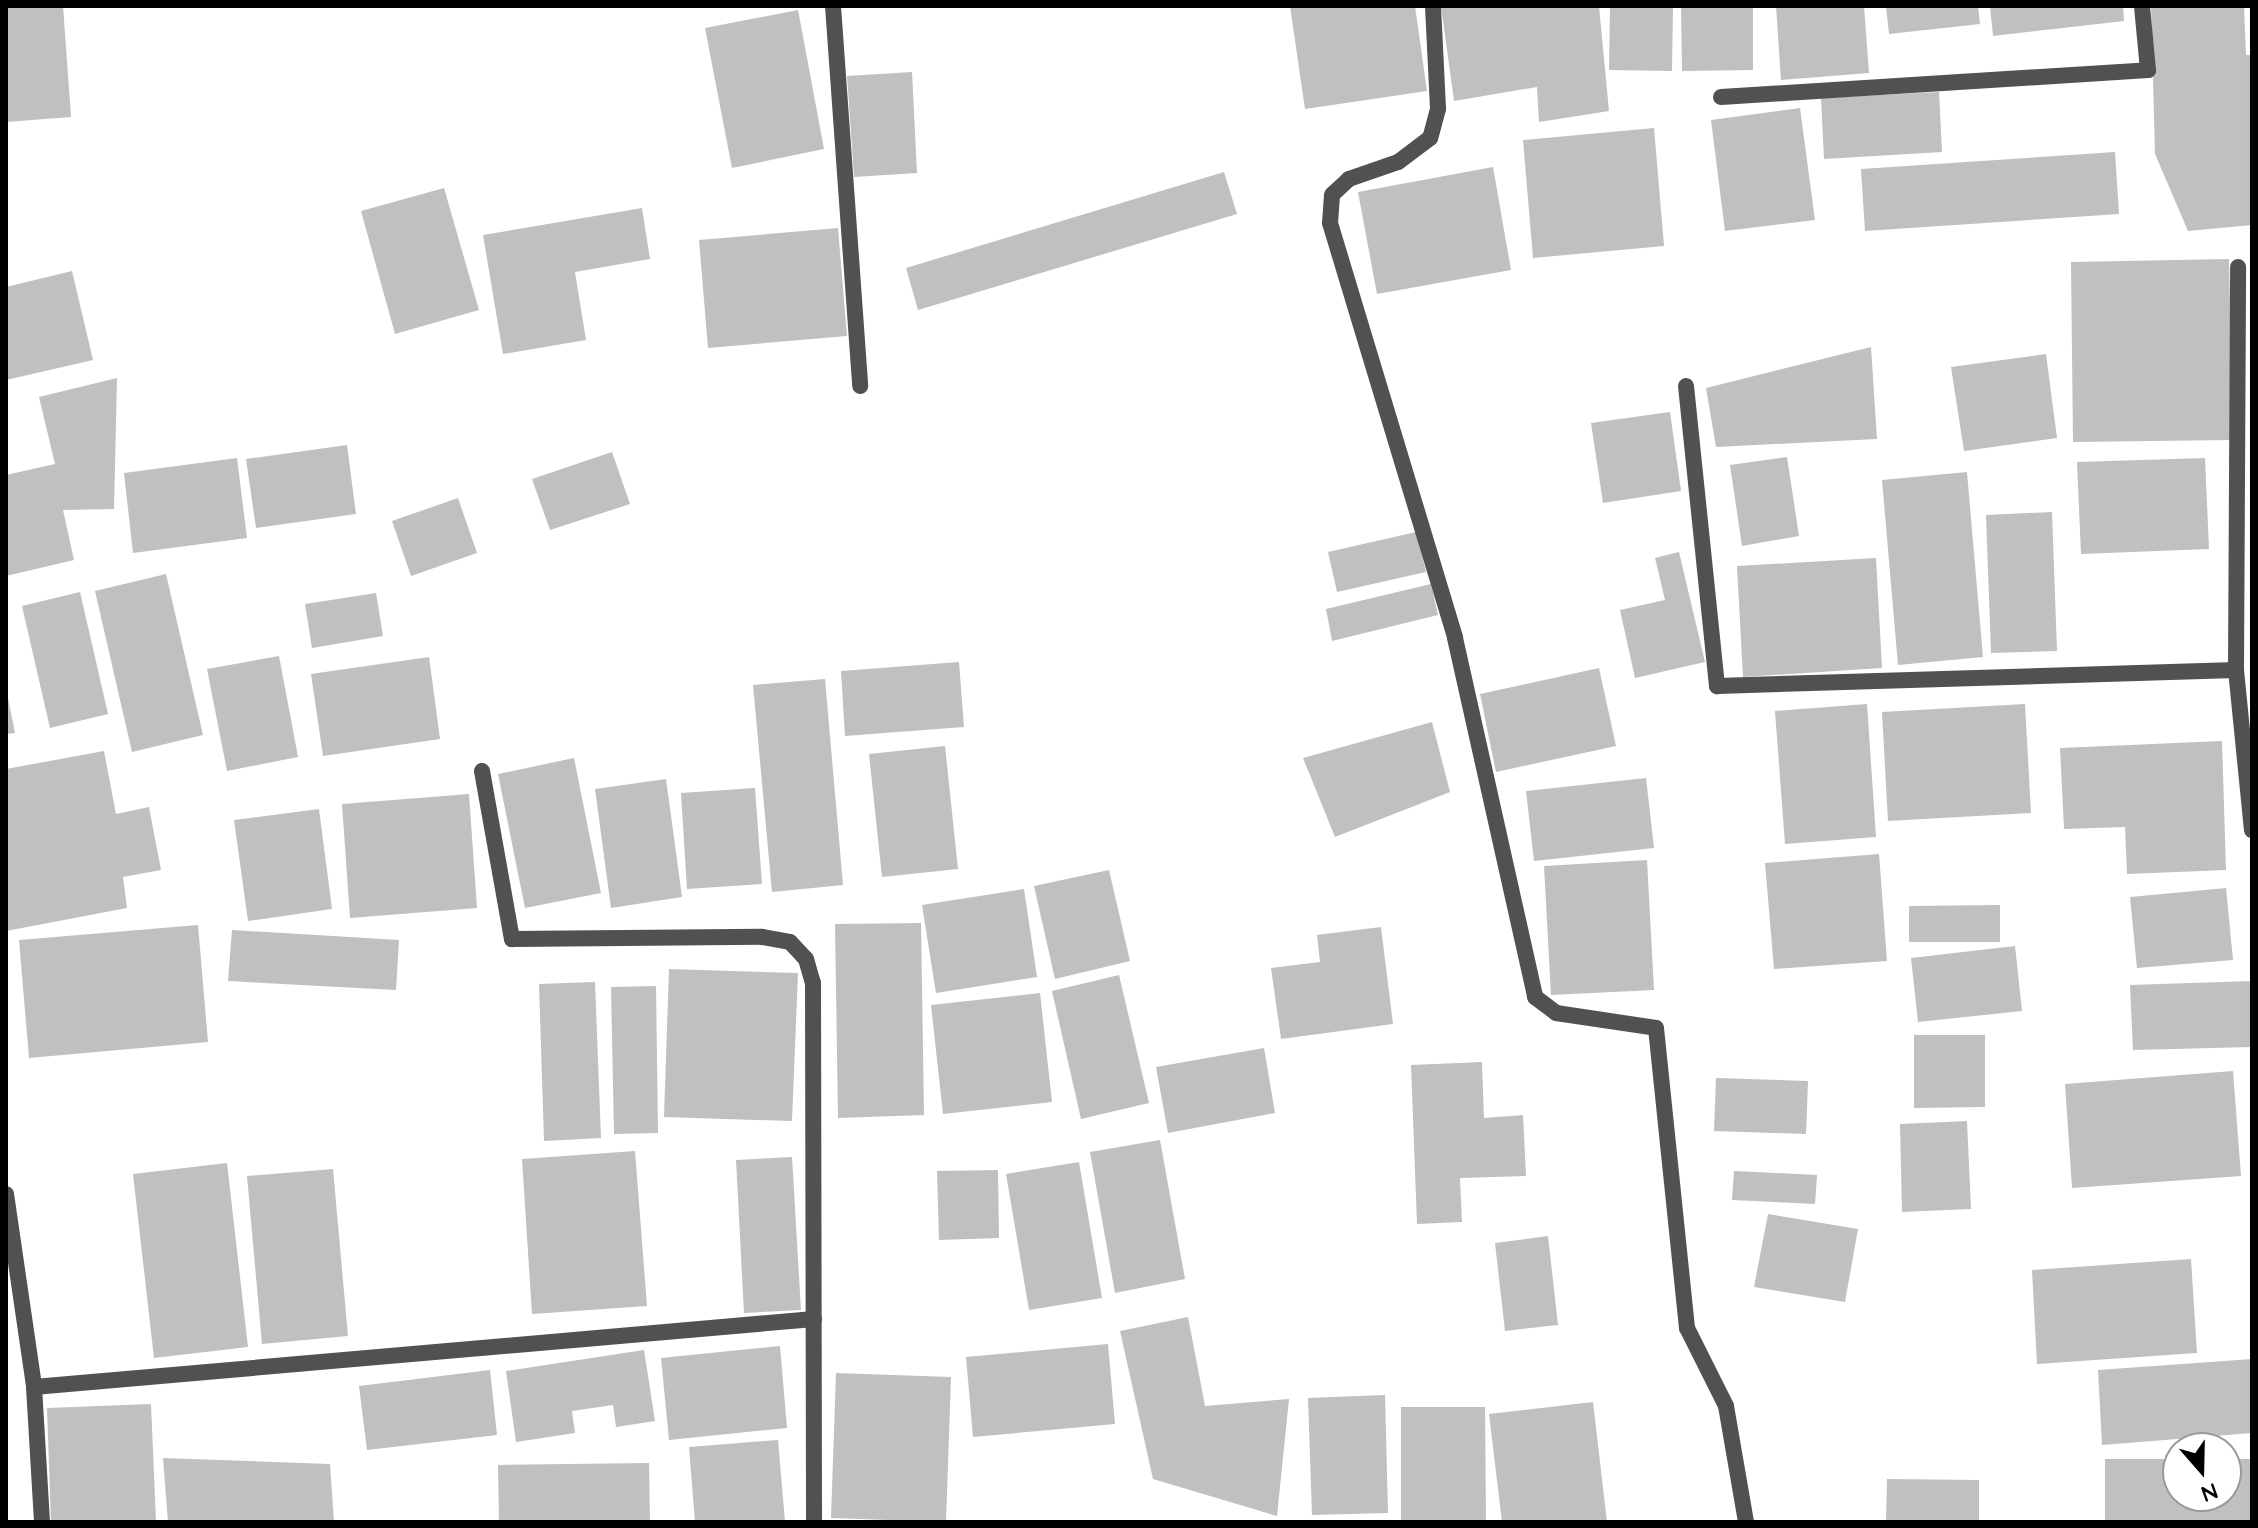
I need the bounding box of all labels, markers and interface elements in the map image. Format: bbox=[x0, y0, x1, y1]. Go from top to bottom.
north arrow bbox=[2162, 1432, 2242, 1512]
text: N bbox=[2197, 1477, 2222, 1509]

